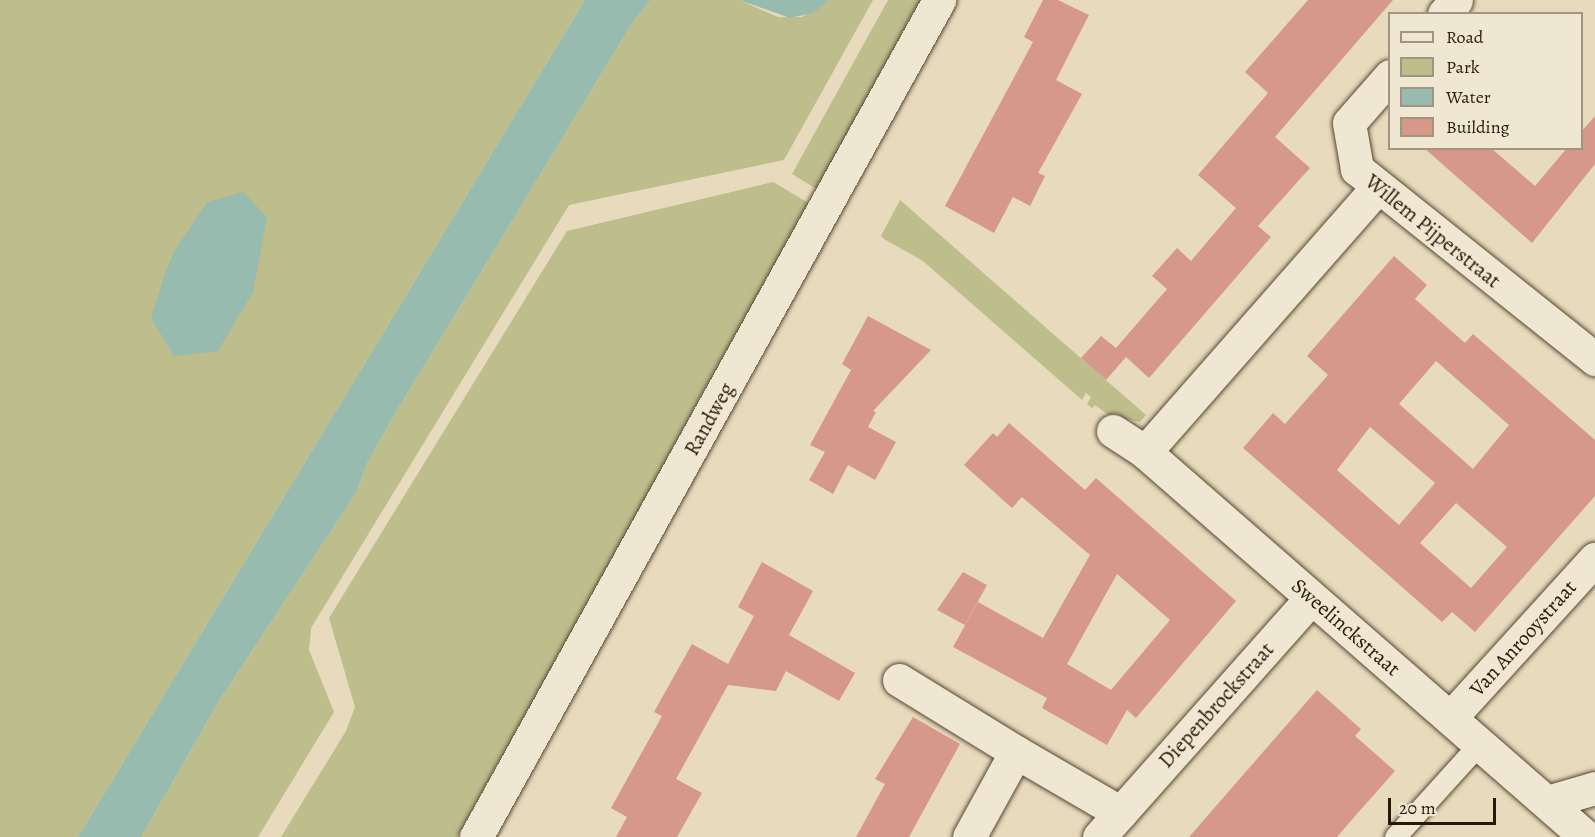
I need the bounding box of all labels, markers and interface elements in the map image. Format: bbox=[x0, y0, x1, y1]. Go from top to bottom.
legend bbox=[1388, 12, 1583, 150]
text: Road bbox=[1446, 25, 1483, 49]
text: Park bbox=[1446, 55, 1480, 79]
text: Water bbox=[1446, 85, 1491, 109]
text: Building bbox=[1446, 115, 1510, 139]
street label: Willem Pijperstraat bbox=[1360, 169, 1506, 293]
street label: Randweg bbox=[679, 378, 739, 460]
street label: Sweelinckstraat bbox=[1287, 573, 1405, 681]
street label: Van Anrooystraat bbox=[1464, 575, 1582, 701]
street label: Diepenbrockstraat bbox=[1153, 637, 1279, 773]
scale bar bbox=[1391, 786, 1499, 824]
text: 20 m bbox=[1399, 796, 1436, 820]

